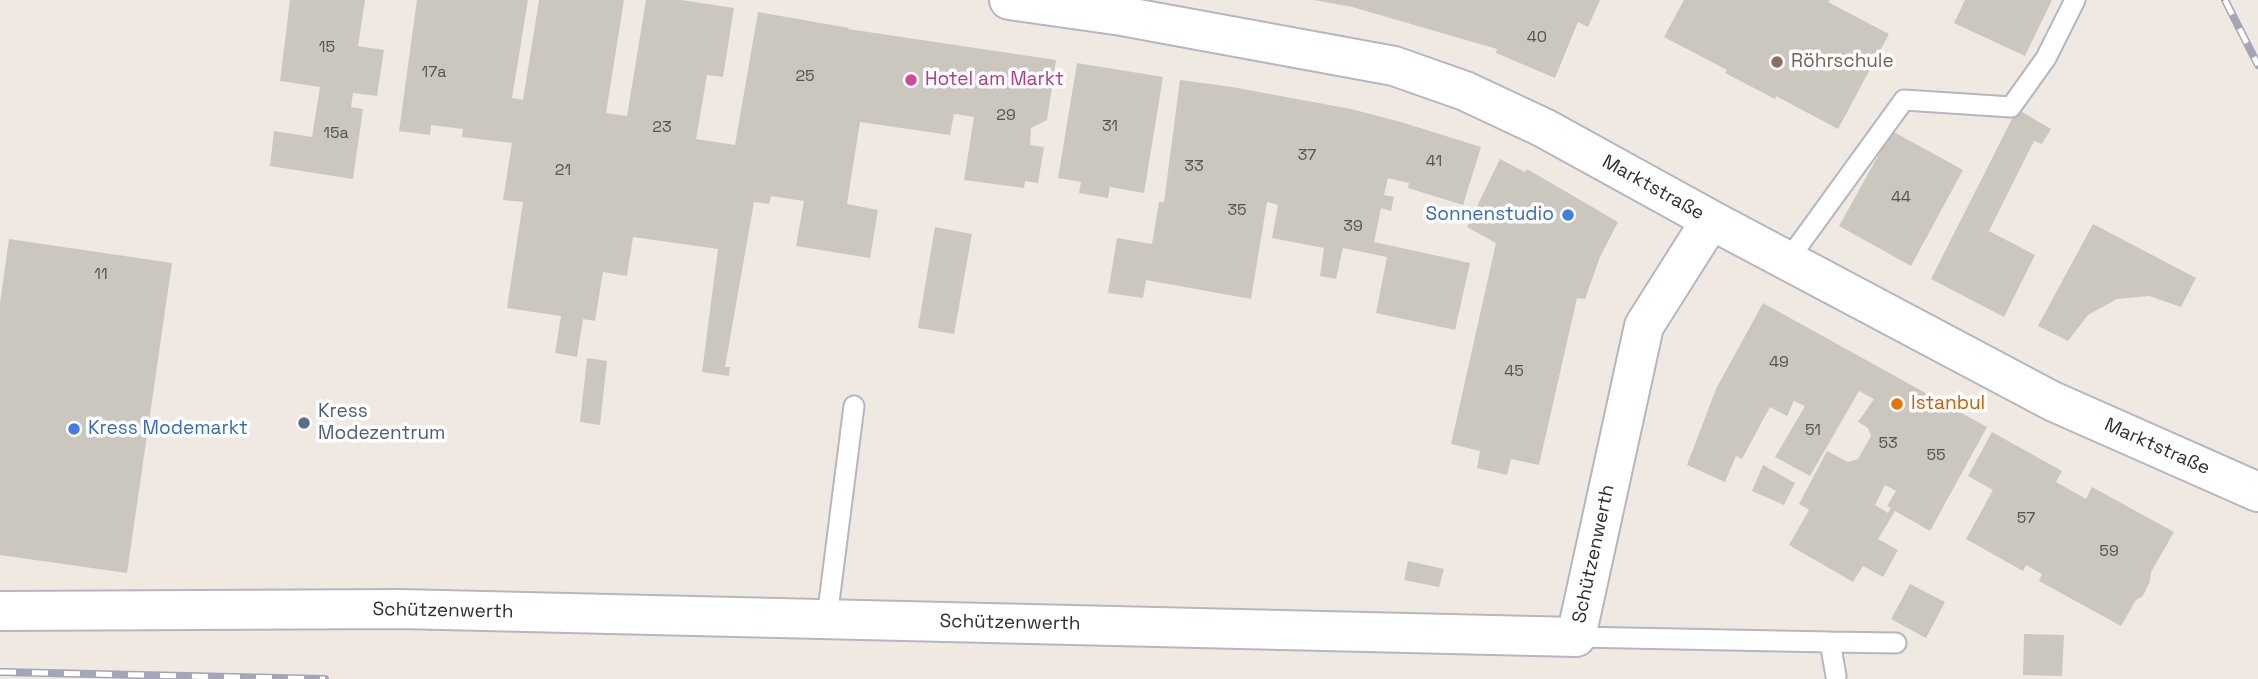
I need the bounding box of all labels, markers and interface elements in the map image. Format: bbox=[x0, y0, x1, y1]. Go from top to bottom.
house number: 40 bbox=[1527, 28, 1547, 48]
house number: 15 bbox=[319, 38, 335, 58]
place label: Röhrschule bbox=[1791, 51, 1894, 73]
marker: Röhrschule bbox=[1769, 54, 1785, 70]
house number: 17a bbox=[422, 63, 446, 83]
house number: 25 bbox=[795, 67, 815, 87]
place label: Hotel am Markt bbox=[925, 69, 1064, 91]
marker: Hotel am Markt bbox=[903, 72, 919, 88]
house number: 29 bbox=[996, 106, 1016, 126]
house number: 31 bbox=[1102, 117, 1118, 137]
house number: 23 bbox=[652, 118, 672, 138]
house number: 15a bbox=[323, 124, 349, 144]
house number: 37 bbox=[1298, 146, 1316, 166]
street label: Marktstraße bbox=[1598, 151, 1708, 225]
house number: 41 bbox=[1426, 152, 1442, 172]
house number: 33 bbox=[1184, 157, 1204, 177]
house number: 21 bbox=[555, 161, 571, 181]
house number: 44 bbox=[1891, 188, 1911, 208]
house number: 35 bbox=[1227, 201, 1247, 221]
place label: Sonnenstudio bbox=[1426, 204, 1554, 226]
marker: Sonnenstudio bbox=[1560, 207, 1576, 223]
house number: 39 bbox=[1343, 217, 1363, 237]
house number: 11 bbox=[94, 265, 108, 285]
house number: 49 bbox=[1769, 353, 1789, 373]
house number: 45 bbox=[1504, 362, 1524, 382]
place label: Istanbul bbox=[1911, 393, 1985, 415]
marker: Istanbul bbox=[1889, 396, 1905, 412]
place label: Kress Modezentrum bbox=[318, 401, 445, 445]
street label: Marktstraße bbox=[2101, 414, 2213, 480]
marker: Kress Modezentrum bbox=[296, 415, 312, 431]
place label: Kress Modemarkt bbox=[88, 418, 248, 440]
marker: Kress Modemarkt bbox=[66, 421, 82, 437]
house number: 51 bbox=[1805, 421, 1821, 441]
house number: 53 bbox=[1878, 434, 1898, 454]
house number: 55 bbox=[1926, 446, 1946, 466]
street label: Schützenwerth bbox=[1568, 483, 1620, 625]
house number: 57 bbox=[2017, 509, 2035, 529]
house number: 59 bbox=[2099, 542, 2119, 562]
street label: Schützenwerth bbox=[372, 598, 514, 624]
street label: Schützenwerth bbox=[939, 610, 1081, 636]

